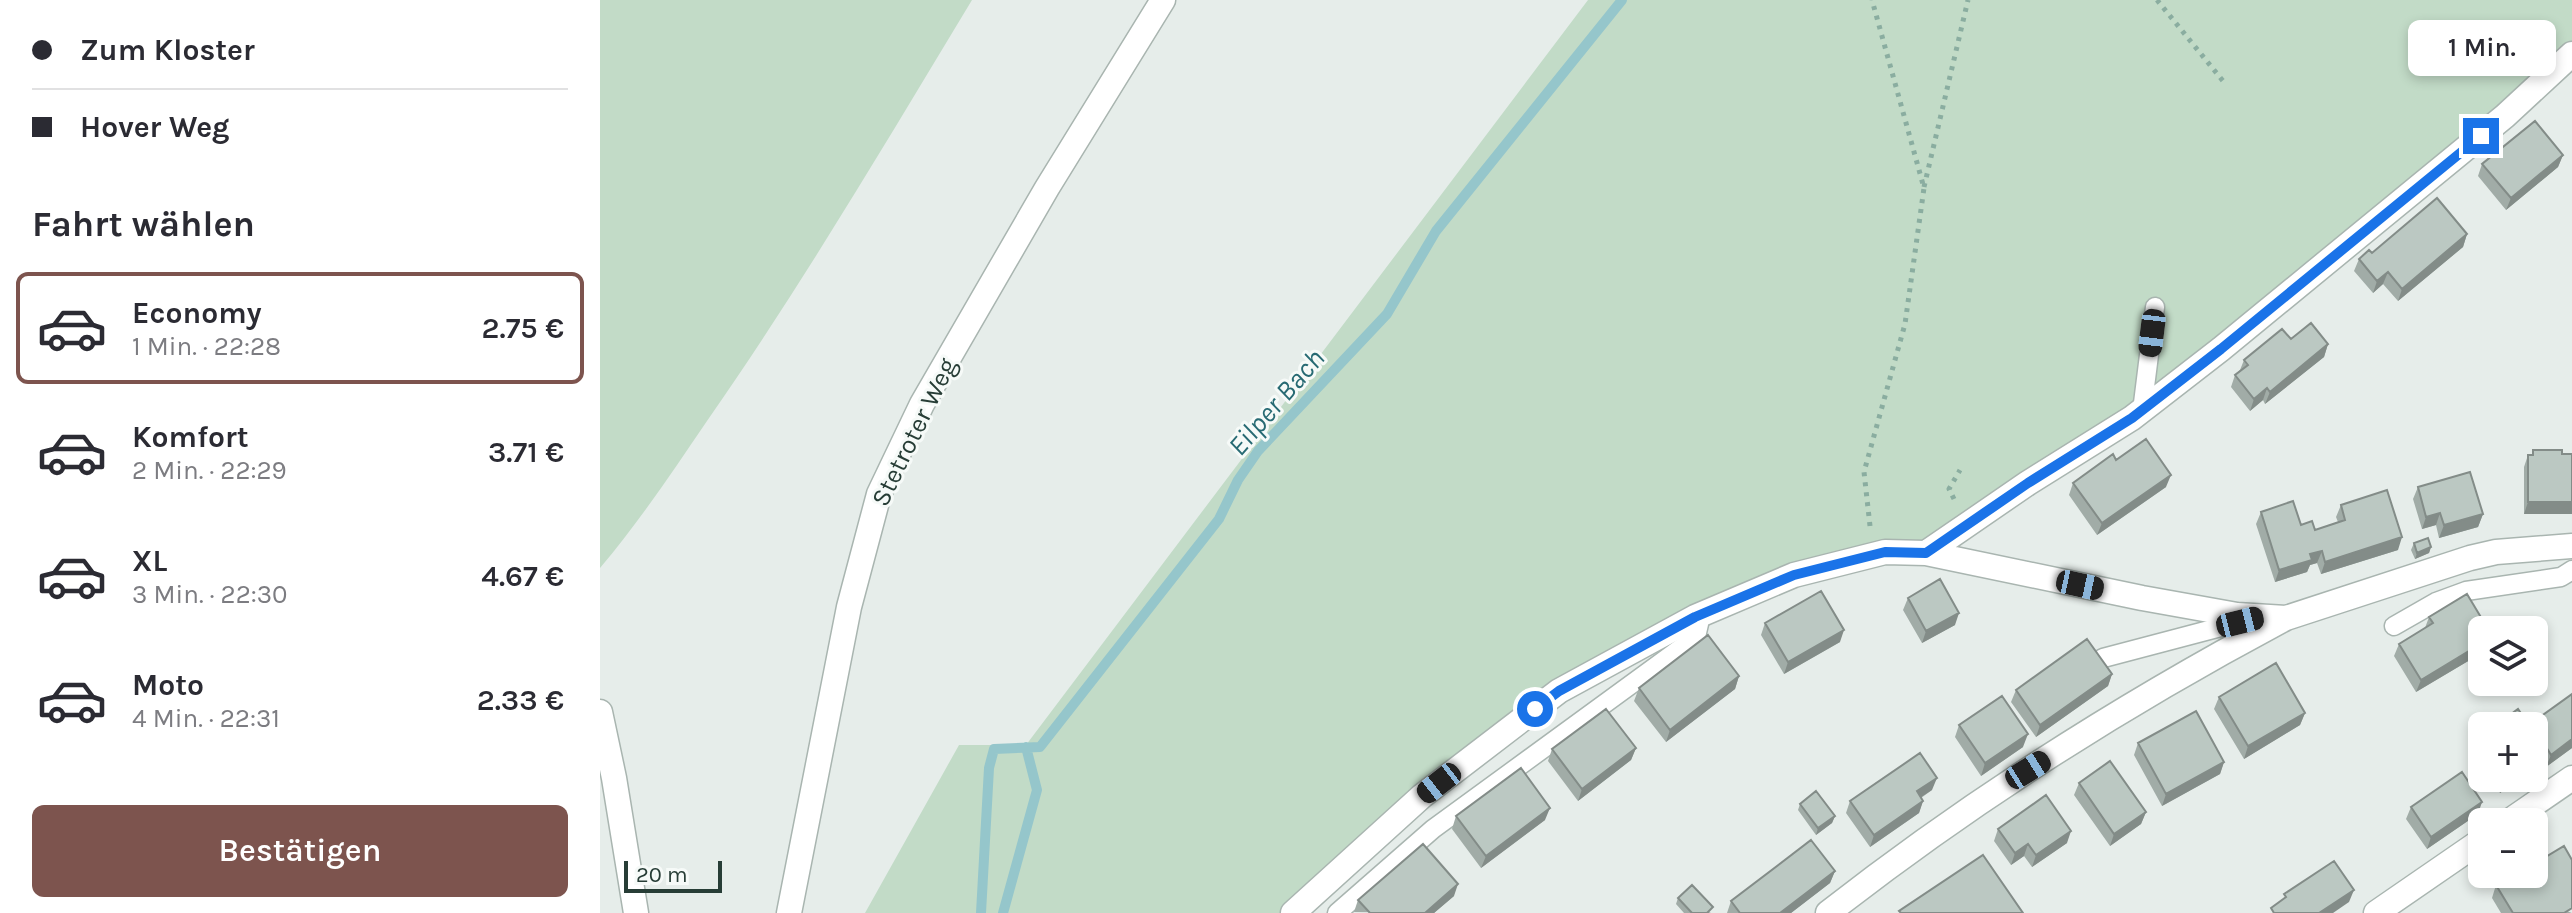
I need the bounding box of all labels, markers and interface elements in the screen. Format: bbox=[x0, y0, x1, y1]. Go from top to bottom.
callout: 1 Min. bbox=[2407, 20, 2555, 76]
text: Zum Kloster bbox=[80, 32, 255, 68]
text: 1 Min. bbox=[2448, 32, 2516, 63]
text: Hover Weg bbox=[80, 109, 230, 145]
route end bbox=[2463, 118, 2499, 154]
text: Fahrt wählen bbox=[32, 203, 255, 245]
icon: car bbox=[36, 292, 108, 364]
text: Economy bbox=[132, 295, 262, 331]
car bbox=[2137, 308, 2167, 358]
text: 2.75 € bbox=[482, 310, 564, 346]
text: 1 Min. · 22:28 bbox=[132, 331, 281, 362]
water label: Eilper Bach bbox=[1221, 342, 1331, 462]
street label: Stetroter Weg bbox=[865, 352, 963, 511]
icon: car bbox=[36, 416, 108, 488]
text: Komfort bbox=[132, 419, 249, 455]
text: 3.71 € bbox=[488, 434, 564, 470]
text: 2 Min. · 22:29 bbox=[132, 455, 287, 486]
icon: car bbox=[36, 540, 108, 612]
text: XL bbox=[132, 543, 167, 579]
text: 4.67 € bbox=[481, 558, 564, 594]
car bbox=[2054, 568, 2106, 602]
text: 3 Min. · 22:30 bbox=[132, 579, 288, 610]
car bbox=[2214, 605, 2266, 639]
map controls bbox=[2468, 616, 2548, 888]
button: layers bbox=[2468, 616, 2548, 696]
icon: car bbox=[36, 664, 108, 736]
text: Moto bbox=[132, 667, 204, 703]
text: 2.33 € bbox=[477, 682, 564, 718]
route start bbox=[1517, 691, 1553, 727]
text: 4 Min. · 22:31 bbox=[132, 703, 280, 734]
button: + bbox=[2468, 712, 2548, 792]
car bbox=[2001, 747, 2055, 793]
car bbox=[1413, 759, 1465, 807]
button: Bestätigen bbox=[32, 805, 568, 897]
button: − bbox=[2468, 808, 2548, 888]
scale bar bbox=[624, 857, 722, 893]
text: 20 m bbox=[636, 862, 688, 888]

